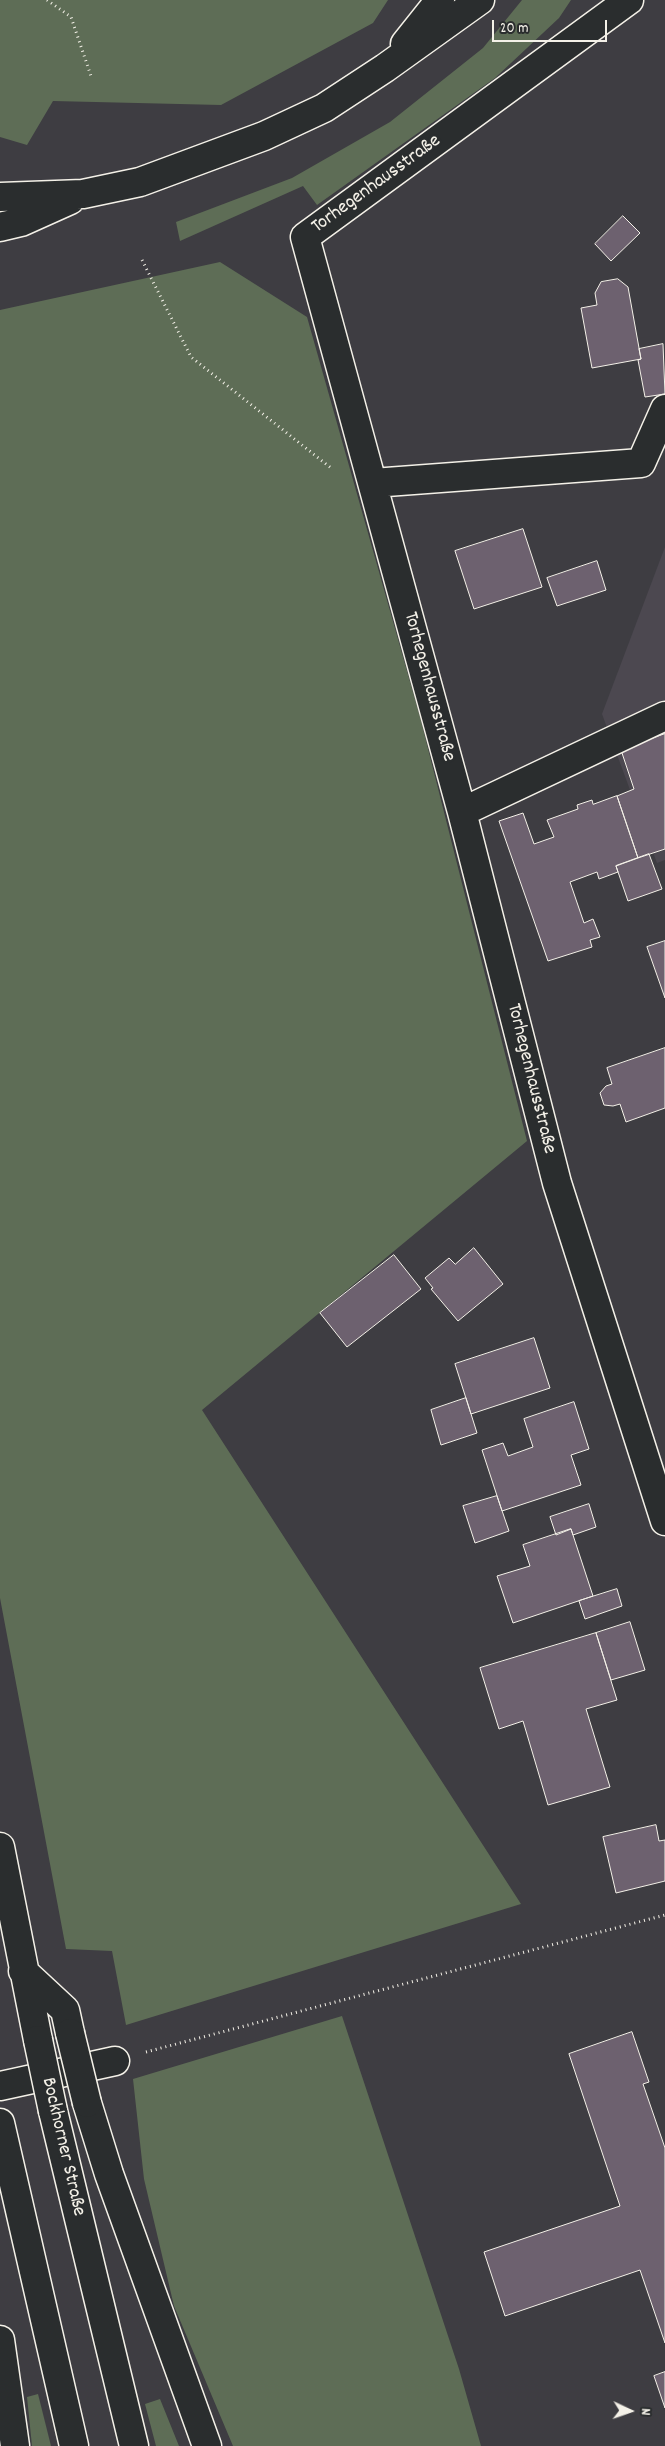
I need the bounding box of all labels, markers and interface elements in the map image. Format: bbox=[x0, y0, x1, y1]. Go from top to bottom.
scale bar bbox=[495, 10, 610, 42]
text: 20 m bbox=[500, 18, 528, 40]
street label: Torhegenhausstraße bbox=[308, 130, 446, 240]
street label: Torhegenhausstraße bbox=[397, 610, 459, 764]
street label: Torhegenhausstraße bbox=[500, 1002, 560, 1156]
street label: Bockhorner Straße bbox=[34, 2075, 90, 2219]
north arrow bbox=[605, 2386, 655, 2436]
text: N bbox=[635, 2408, 655, 2416]

